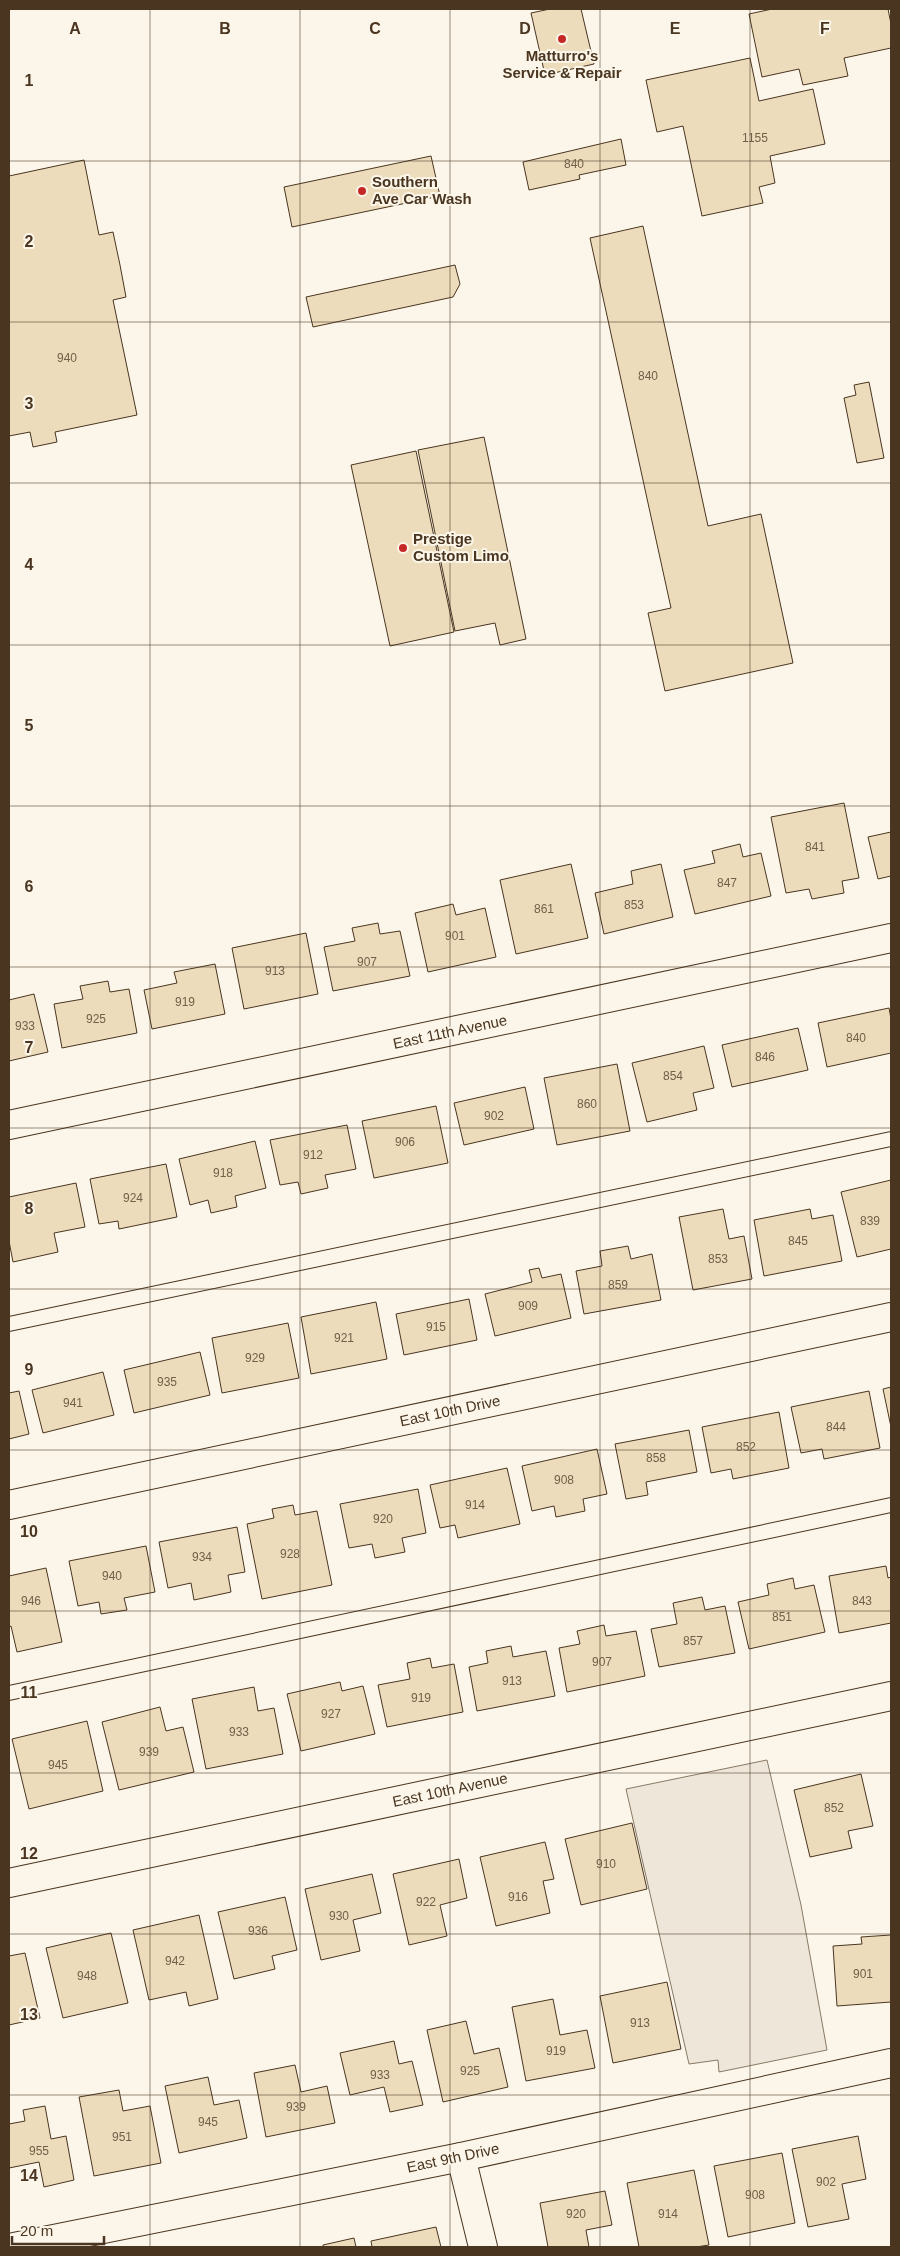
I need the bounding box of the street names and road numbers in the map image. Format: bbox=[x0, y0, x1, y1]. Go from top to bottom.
street label: East 11th Avenue bbox=[391, 1011, 509, 1052]
street label: East 10th Drive bbox=[398, 1392, 502, 1429]
street label: East 10th Avenue bbox=[391, 1769, 509, 1810]
street label: East 9th Drive bbox=[405, 2139, 501, 2176]

